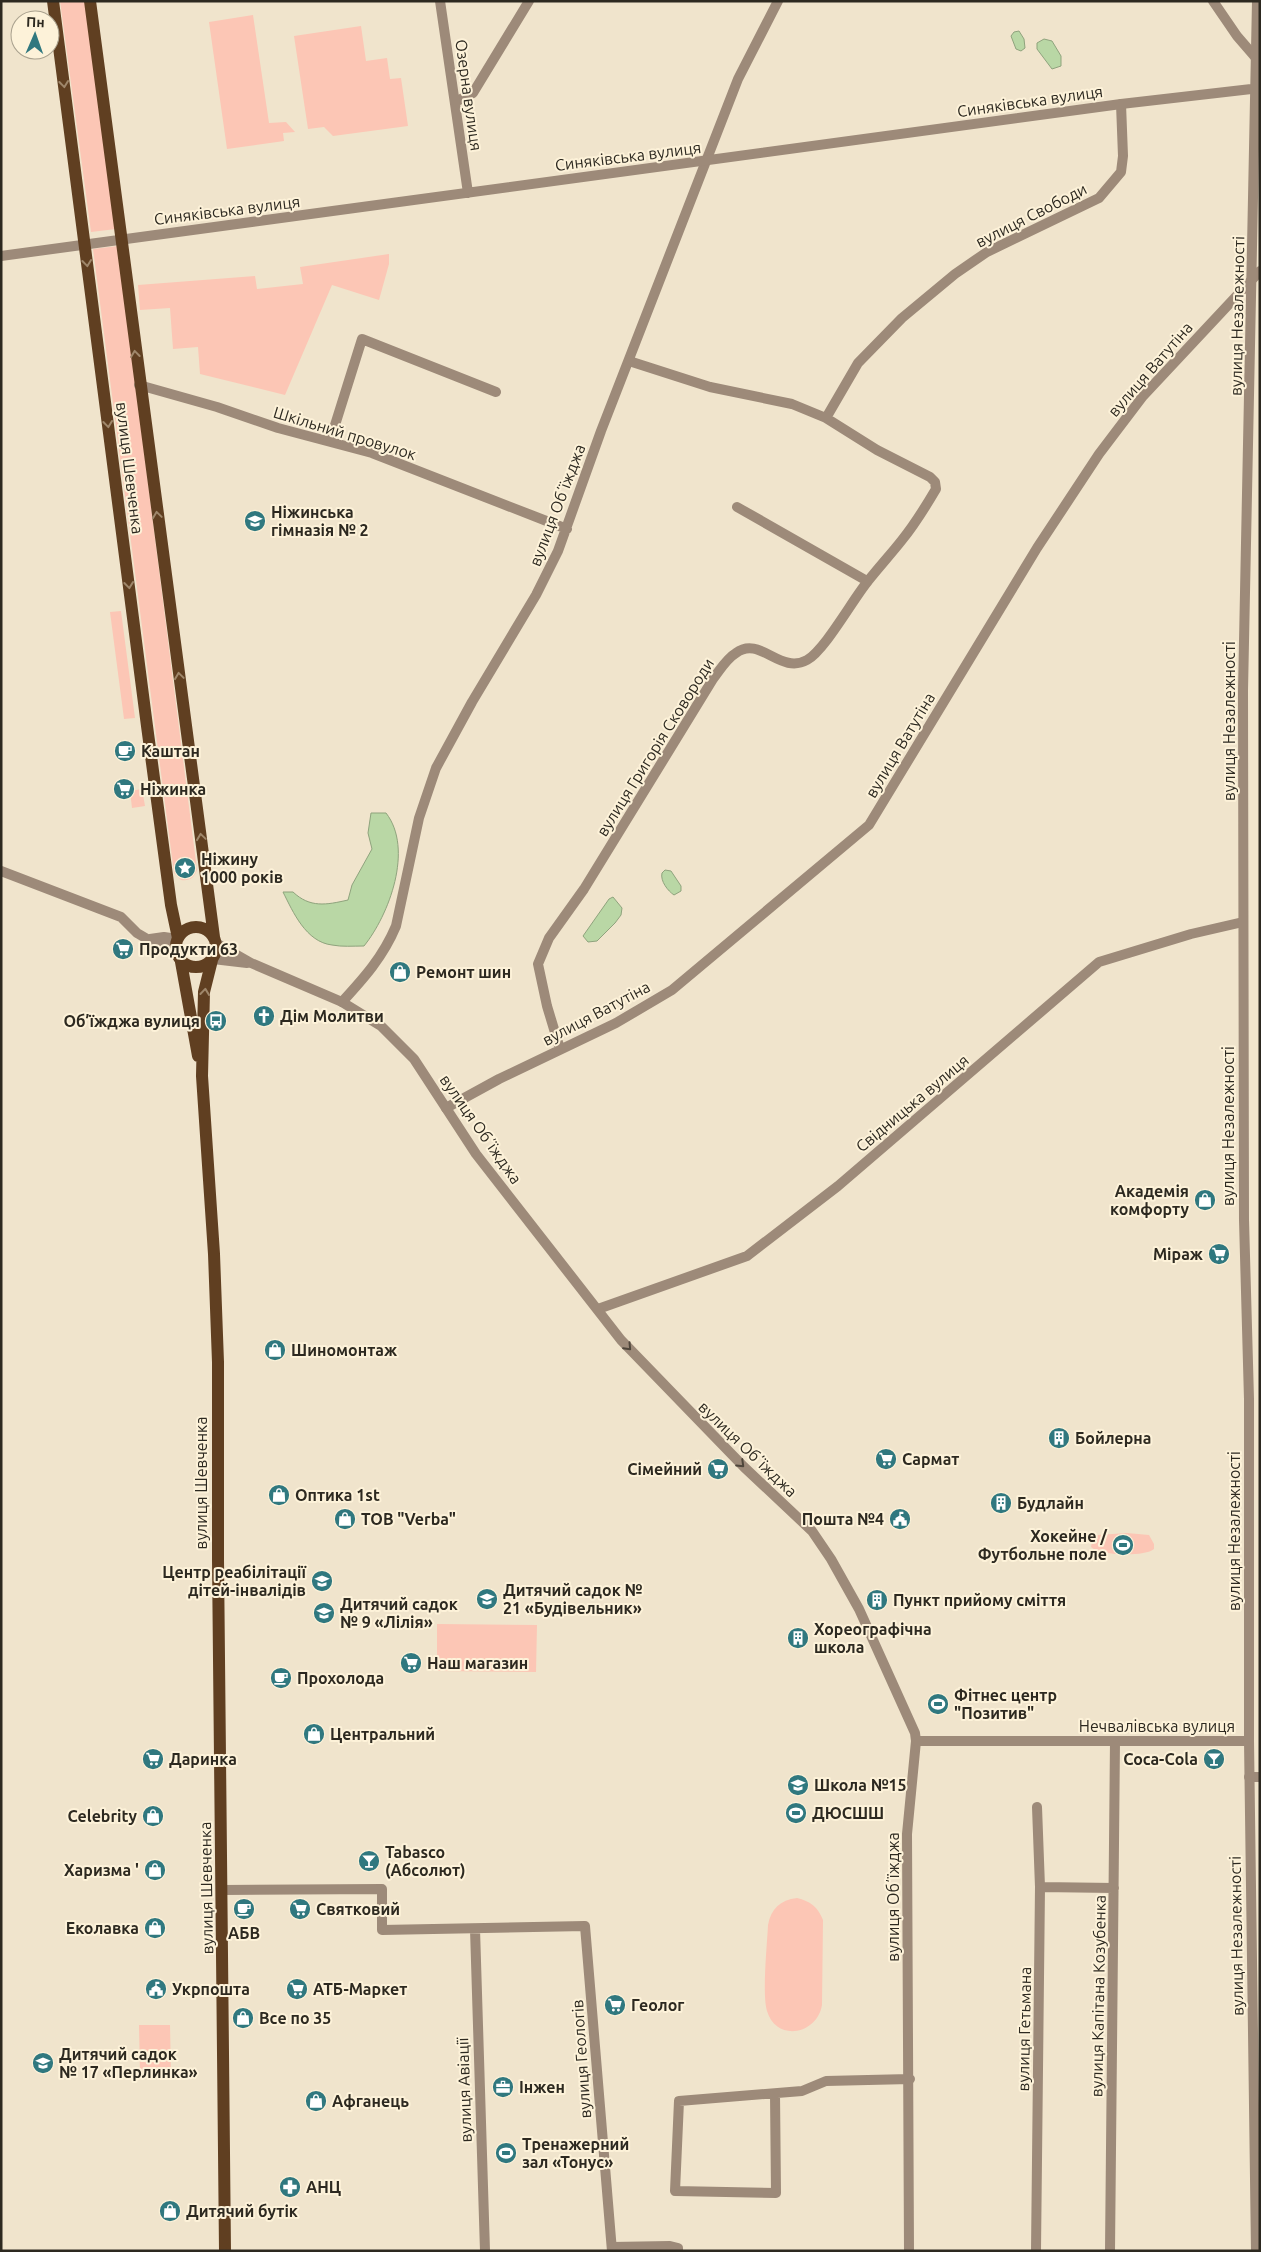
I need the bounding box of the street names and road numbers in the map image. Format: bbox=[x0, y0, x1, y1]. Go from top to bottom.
street label: Озерна вулиця bbox=[452, 38, 486, 152]
street label: Синяківська вулиця bbox=[956, 82, 1104, 120]
street label: Синяківська вулиця bbox=[554, 138, 702, 174]
street label: вулиця Свободи bbox=[972, 179, 1090, 251]
street label: Синяківська вулиця bbox=[153, 192, 301, 228]
street label: вулиця Незалежності bbox=[1227, 236, 1247, 396]
street label: вулиця Ватутіна bbox=[1104, 318, 1196, 420]
street label: вулиця Шевченка bbox=[113, 401, 147, 535]
street label: Шкільний провулок bbox=[271, 403, 419, 463]
street label: вулиця Обʼїжджа bbox=[525, 441, 589, 569]
street label: вулиця Незалежності bbox=[1220, 641, 1238, 801]
street label: вулиця Григорія Сковороди bbox=[593, 655, 717, 839]
street label: вулиця Ватутіна bbox=[862, 689, 938, 801]
street label: вулиця Ватутіна bbox=[539, 977, 653, 1049]
street label: вулиця Незалежності bbox=[1219, 1046, 1237, 1206]
street label: Свідницька вулиця bbox=[852, 1051, 972, 1155]
street label: вулиця Обʼїжджа bbox=[437, 1071, 525, 1187]
street label: вулиця Обʼїжджа bbox=[695, 1398, 801, 1500]
street label: вулиця Шевченка bbox=[192, 1417, 210, 1549]
street label: вулиця Незалежності bbox=[1225, 1451, 1243, 1611]
street label: Нечвалівська вулиця bbox=[1079, 1717, 1235, 1735]
street label: вулиця Шевченка bbox=[196, 1821, 216, 1955]
street label: вулиця Обʼїжджа bbox=[884, 1832, 902, 1962]
street label: вулиця Незалежності bbox=[1226, 1856, 1246, 2016]
street label: вулиця Капітана Козубенка bbox=[1087, 1895, 1109, 2097]
street label: вулиця Гетьмана bbox=[1014, 1966, 1034, 2092]
street label: вулиця Геологів bbox=[568, 1999, 594, 2119]
street label: вулиця Авіації bbox=[453, 2036, 475, 2143]

